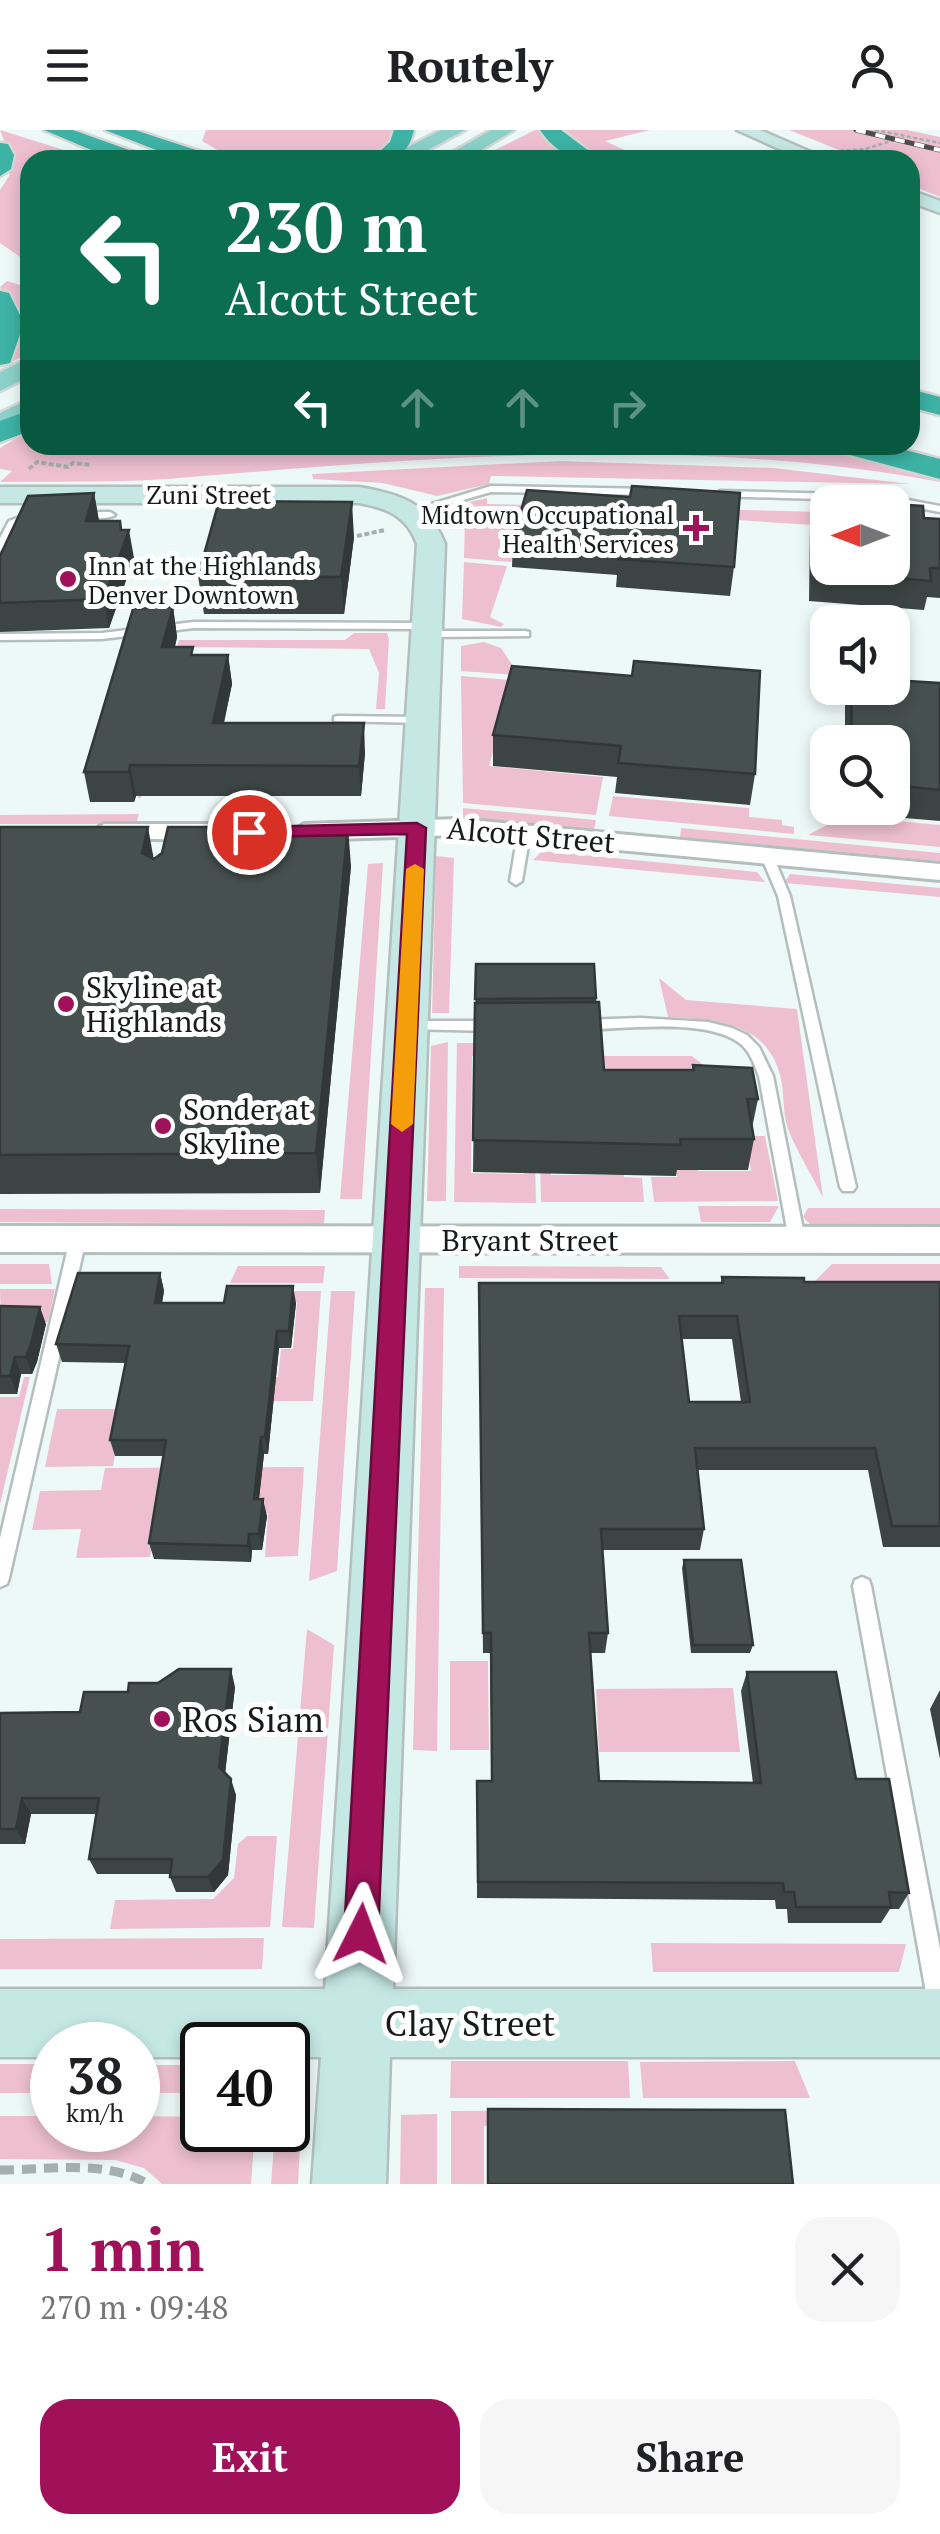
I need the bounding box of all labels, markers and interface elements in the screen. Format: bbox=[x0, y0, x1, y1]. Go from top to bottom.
text: Routely bbox=[387, 35, 553, 95]
icon: menu bbox=[40, 38, 95, 93]
icon: person bbox=[845, 38, 900, 93]
text: 230 m bbox=[225, 179, 427, 272]
icon: left bbox=[60, 190, 190, 320]
text: Alcott Street bbox=[225, 268, 478, 328]
icon: left bbox=[285, 380, 340, 435]
icon: ahead bbox=[390, 380, 445, 435]
icon: ahead bbox=[495, 380, 550, 435]
icon: right bbox=[600, 380, 655, 435]
street label: Zuni Street bbox=[147, 478, 271, 511]
north arrow bbox=[810, 485, 910, 585]
map controls bbox=[810, 485, 910, 825]
place label: Midtown Occupational Health Services bbox=[421, 498, 674, 560]
marker: Midtown Occupational Health Services bbox=[683, 515, 709, 541]
place label: Inn at the Highlands Denver Downtown bbox=[88, 549, 316, 611]
marker: Inn at the Highlands Denver Downtown bbox=[57, 568, 79, 590]
button: sound bbox=[810, 605, 910, 705]
button: search bbox=[810, 725, 910, 825]
pin bbox=[207, 790, 292, 875]
icon: arrive bbox=[222, 805, 277, 860]
street label: Alcott Street bbox=[445, 808, 617, 862]
place label: Skyline at Highlands bbox=[86, 967, 222, 1041]
marker: Skyline at Highlands bbox=[55, 993, 77, 1015]
place label: Sonder at Skyline bbox=[183, 1089, 310, 1163]
marker: Sonder at Skyline bbox=[152, 1115, 174, 1137]
street label: Bryant Street bbox=[441, 1220, 619, 1260]
place label: Ros Siam bbox=[182, 1696, 324, 1742]
marker: Ros Siam bbox=[151, 1708, 173, 1730]
position arrow bbox=[309, 1882, 413, 1986]
street label: Clay Street bbox=[385, 2000, 555, 2046]
speed limit sign: 40 bbox=[180, 2022, 310, 2152]
text: 38 bbox=[67, 2042, 123, 2108]
text: km/h bbox=[66, 2096, 124, 2129]
text: 1 min bbox=[40, 2209, 204, 2288]
button: close bbox=[795, 2217, 900, 2322]
text: 270 m · 09:48 bbox=[40, 2286, 228, 2328]
button: Exit bbox=[40, 2399, 460, 2514]
button: Share bbox=[480, 2399, 900, 2514]

